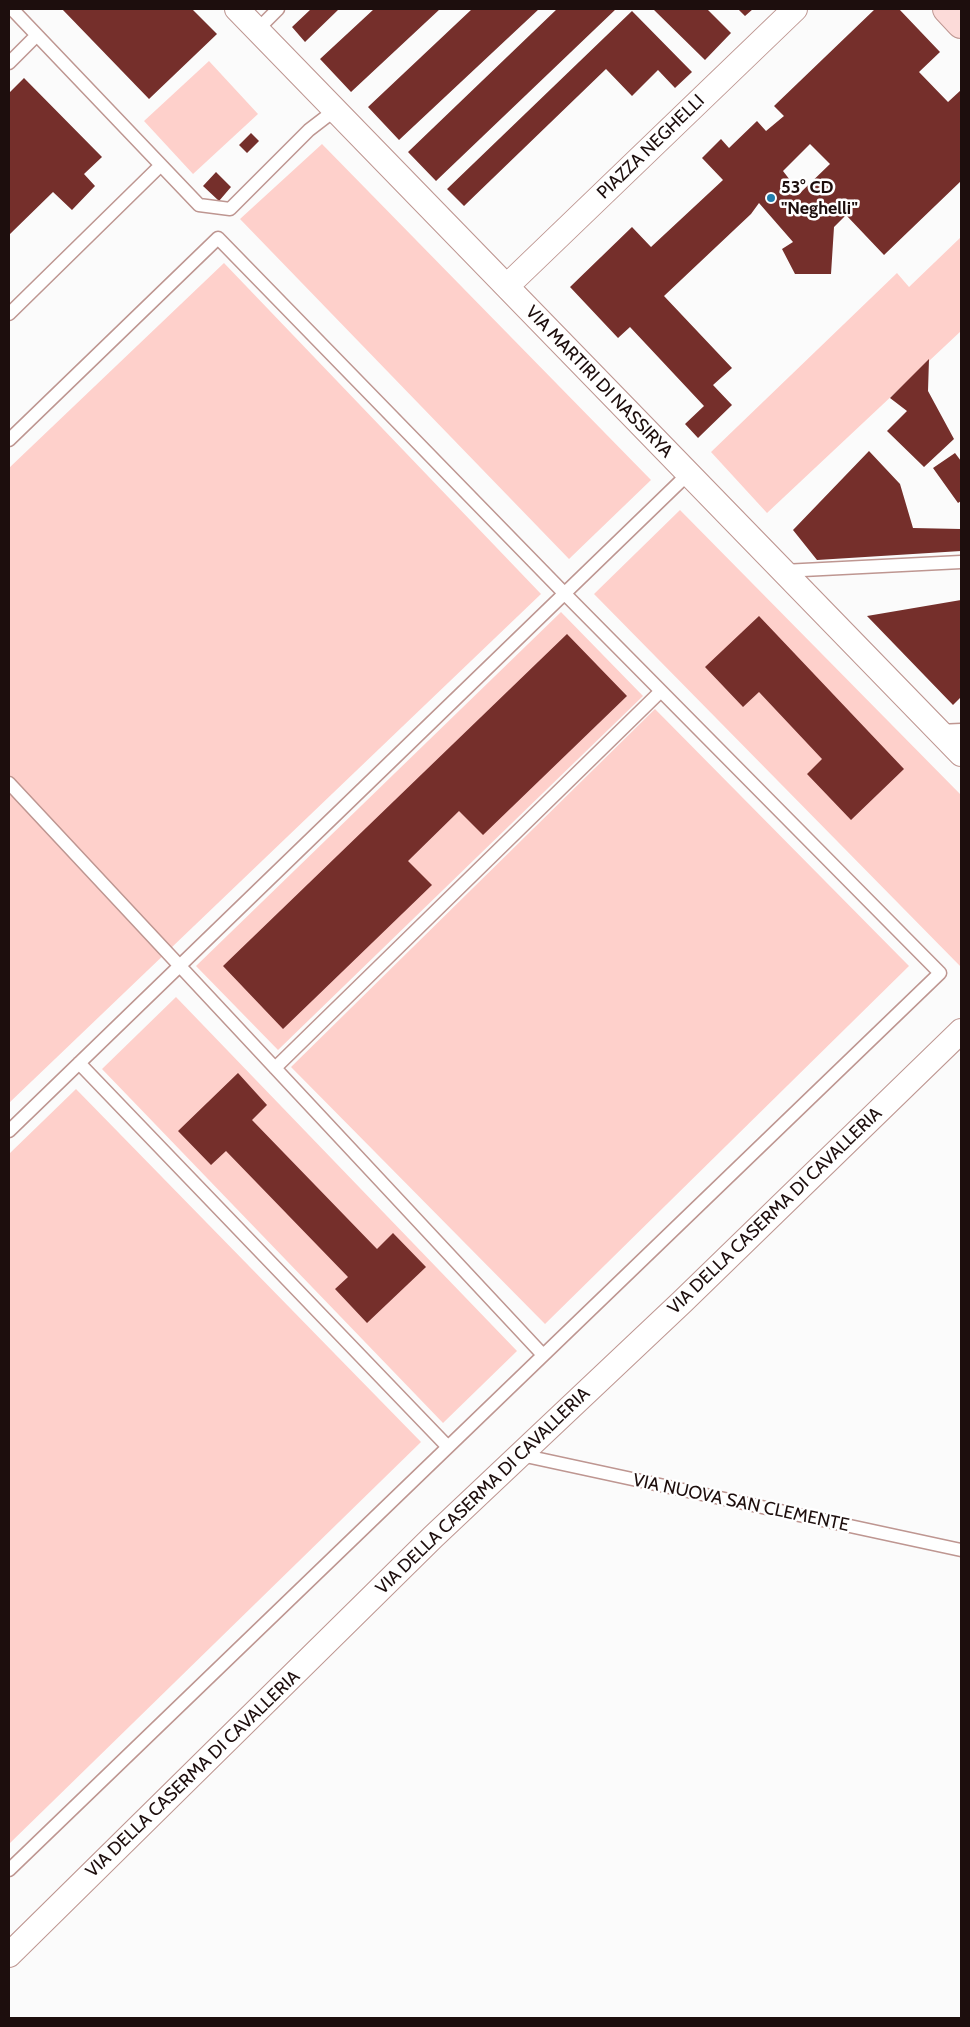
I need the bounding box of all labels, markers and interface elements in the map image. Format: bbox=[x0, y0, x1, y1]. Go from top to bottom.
street label: PIAZZA NEGHELLI bbox=[593, 90, 709, 204]
place label: 53° CD "Neghelli" bbox=[781, 177, 858, 220]
marker: 53° CD "Neghelli" bbox=[765, 192, 777, 204]
street label: VIA MARTIRI DI NASSIRYA bbox=[521, 302, 677, 462]
street label: VIA DELLA CASERMA DI CAVALLERIA bbox=[664, 1103, 886, 1319]
street label: VIA DELLA CASERMA DI CAVALLERIA bbox=[372, 1383, 594, 1599]
street label: VIA NUOVA SAN CLEMENTE bbox=[631, 1470, 851, 1536]
street label: VIA DELLA CASERMA DI CAVALLERIA bbox=[82, 1666, 304, 1882]

